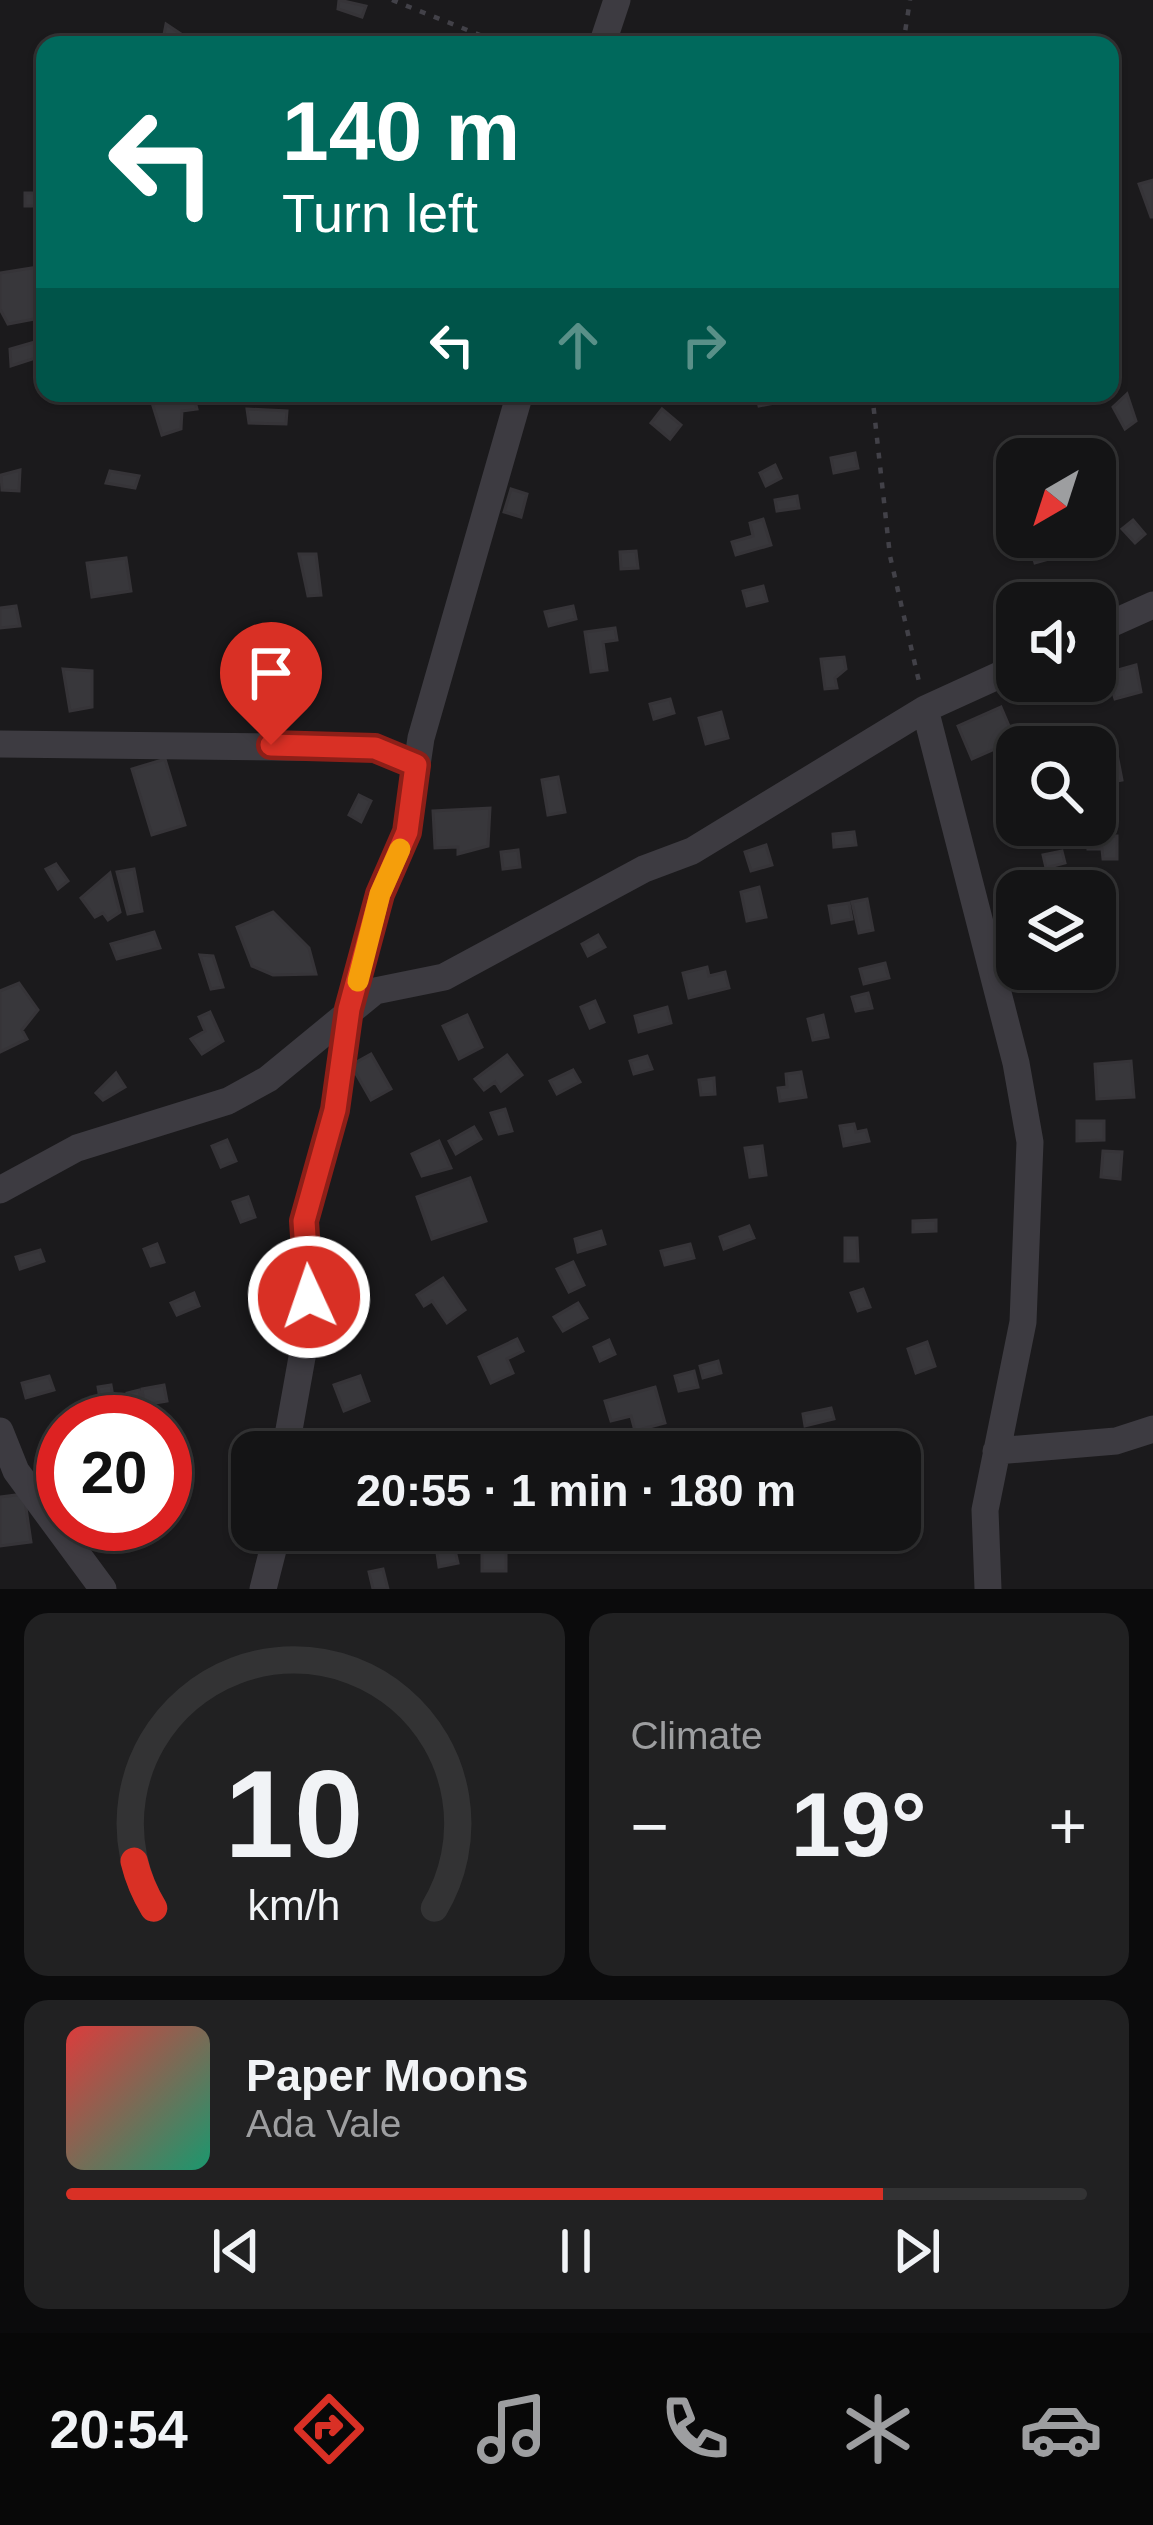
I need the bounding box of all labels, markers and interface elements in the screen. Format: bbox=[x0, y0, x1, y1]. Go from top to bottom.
icon: left bbox=[84, 84, 240, 240]
text: 140 m bbox=[282, 84, 520, 178]
text: Turn left bbox=[282, 183, 478, 243]
icon: left bbox=[419, 312, 485, 378]
icon: ahead bbox=[545, 312, 611, 378]
icon: right bbox=[671, 312, 737, 378]
north arrow bbox=[996, 438, 1116, 558]
map controls bbox=[996, 438, 1116, 990]
button: sound bbox=[996, 582, 1116, 702]
pin bbox=[220, 622, 322, 745]
icon: arrive bbox=[238, 640, 304, 706]
button: search bbox=[996, 726, 1116, 846]
button: layers bbox=[996, 870, 1116, 990]
position arrow bbox=[246, 1234, 372, 1360]
speed limit sign: 20 bbox=[36, 1395, 192, 1551]
text: 20:55 · 1 min · 180 m bbox=[356, 1465, 796, 1516]
text: Climate bbox=[631, 1714, 763, 1757]
text: 10 bbox=[225, 1744, 364, 1883]
text: 19° bbox=[791, 1775, 927, 1875]
text: − bbox=[631, 1789, 669, 1863]
text: + bbox=[1048, 1789, 1087, 1863]
text: km/h bbox=[248, 1880, 341, 1928]
text: Paper Moons bbox=[246, 2050, 529, 2101]
text: Ada Vale bbox=[246, 2102, 401, 2145]
icon: previous bbox=[203, 2218, 269, 2284]
icon: pause bbox=[543, 2218, 609, 2284]
icon: next bbox=[884, 2218, 950, 2284]
icon: directions bbox=[287, 2387, 371, 2471]
icon: music bbox=[470, 2387, 554, 2471]
icon: phone bbox=[653, 2387, 737, 2471]
icon: climate bbox=[836, 2387, 920, 2471]
icon: car bbox=[1019, 2387, 1103, 2471]
text: 20:54 bbox=[50, 2399, 188, 2459]

